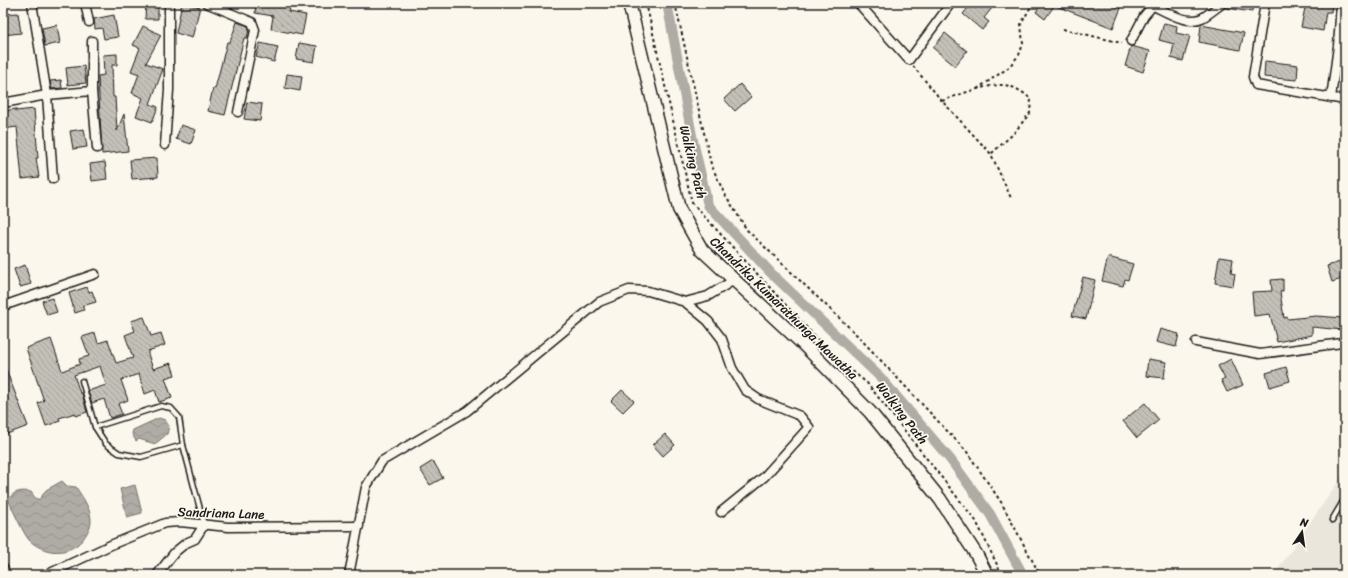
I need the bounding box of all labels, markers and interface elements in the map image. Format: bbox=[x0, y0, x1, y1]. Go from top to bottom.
street label: Walking Path bbox=[673, 123, 713, 201]
street label: Chandrika Kumarathunga Mawatha bbox=[704, 231, 864, 386]
street label: Walking Path bbox=[870, 376, 934, 450]
street label: Sandriana Lane bbox=[177, 500, 265, 526]
north arrow bbox=[1282, 512, 1322, 552]
text: N bbox=[1297, 512, 1310, 533]

